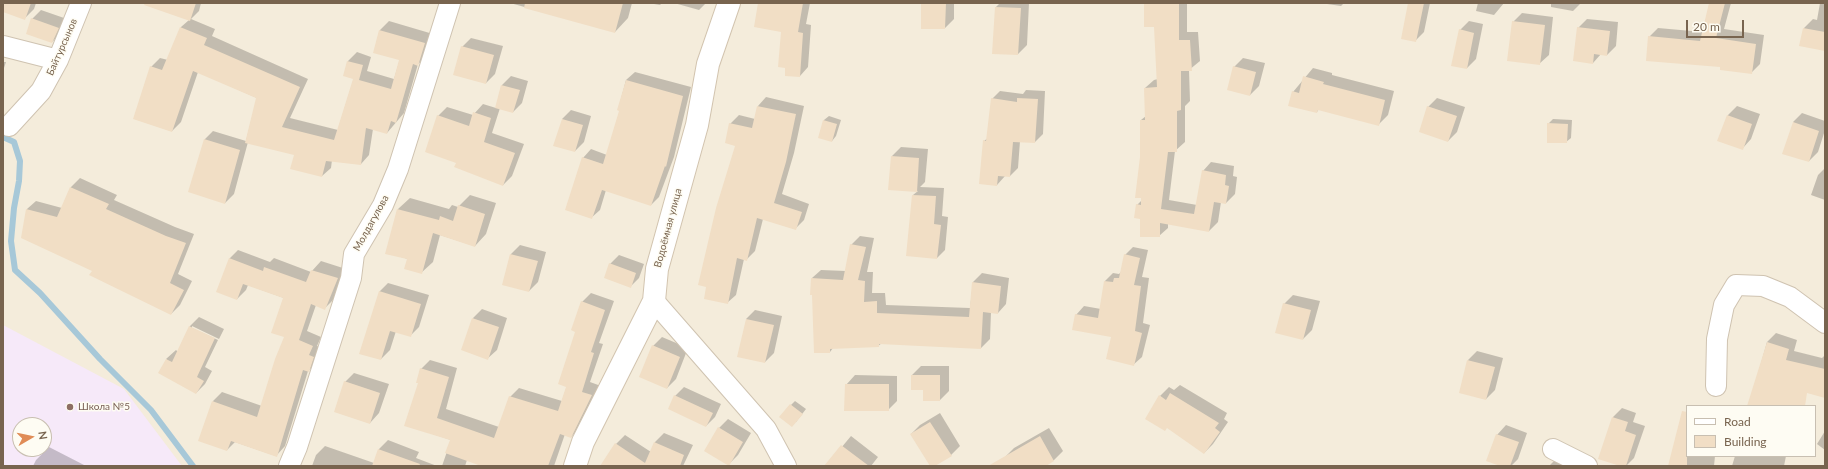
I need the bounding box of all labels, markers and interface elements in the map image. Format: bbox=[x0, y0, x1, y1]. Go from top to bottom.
scale bar bbox=[1688, 12, 1746, 38]
street label: Байтурсынов bbox=[44, 17, 80, 77]
text: 20 m bbox=[1693, 19, 1720, 34]
street label: Водоёмная улица bbox=[652, 187, 684, 269]
street label: Молдагулова bbox=[351, 193, 391, 253]
place label: Школа №5 bbox=[78, 401, 130, 413]
marker: Школа №5 bbox=[65, 402, 75, 412]
legend bbox=[1686, 405, 1816, 457]
text: Road bbox=[1724, 414, 1751, 429]
north arrow bbox=[12, 417, 52, 457]
text: N bbox=[36, 430, 50, 440]
text: Building bbox=[1724, 434, 1767, 449]

